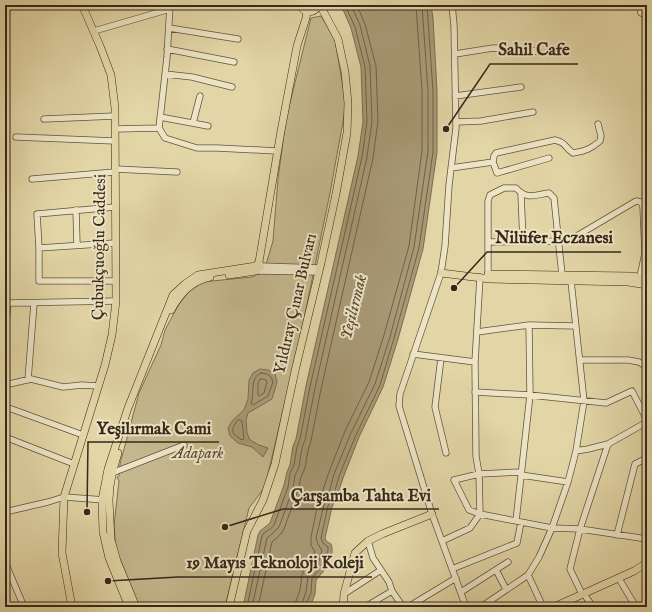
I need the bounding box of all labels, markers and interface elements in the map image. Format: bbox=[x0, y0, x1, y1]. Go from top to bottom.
callout: Sahil Cafe bbox=[490, 35, 578, 64]
text: Sahil Cafe bbox=[498, 40, 570, 61]
street label: Çubukçuoğlu Caddesi bbox=[89, 174, 111, 320]
callout: Nilüfer Eczanesi bbox=[487, 223, 621, 252]
text: Nilüfer Eczanesi bbox=[494, 228, 613, 249]
street label: Yıldıray Çınar Bulvarı bbox=[270, 232, 322, 376]
water label: Yeşilırmak bbox=[336, 272, 372, 341]
callout: Yeşilırmak Cami bbox=[88, 413, 219, 442]
text: Yeşilırmak Cami bbox=[97, 419, 212, 440]
park label: Adapark bbox=[170, 444, 224, 464]
callout: Çarşamba Tahta Evi bbox=[283, 480, 439, 509]
text: Çarşamba Tahta Evi bbox=[291, 486, 432, 507]
callout: 19 Mayıs Teknoloji Koleji bbox=[178, 548, 372, 577]
text: 19 Mayıs Teknoloji Koleji bbox=[186, 553, 364, 574]

